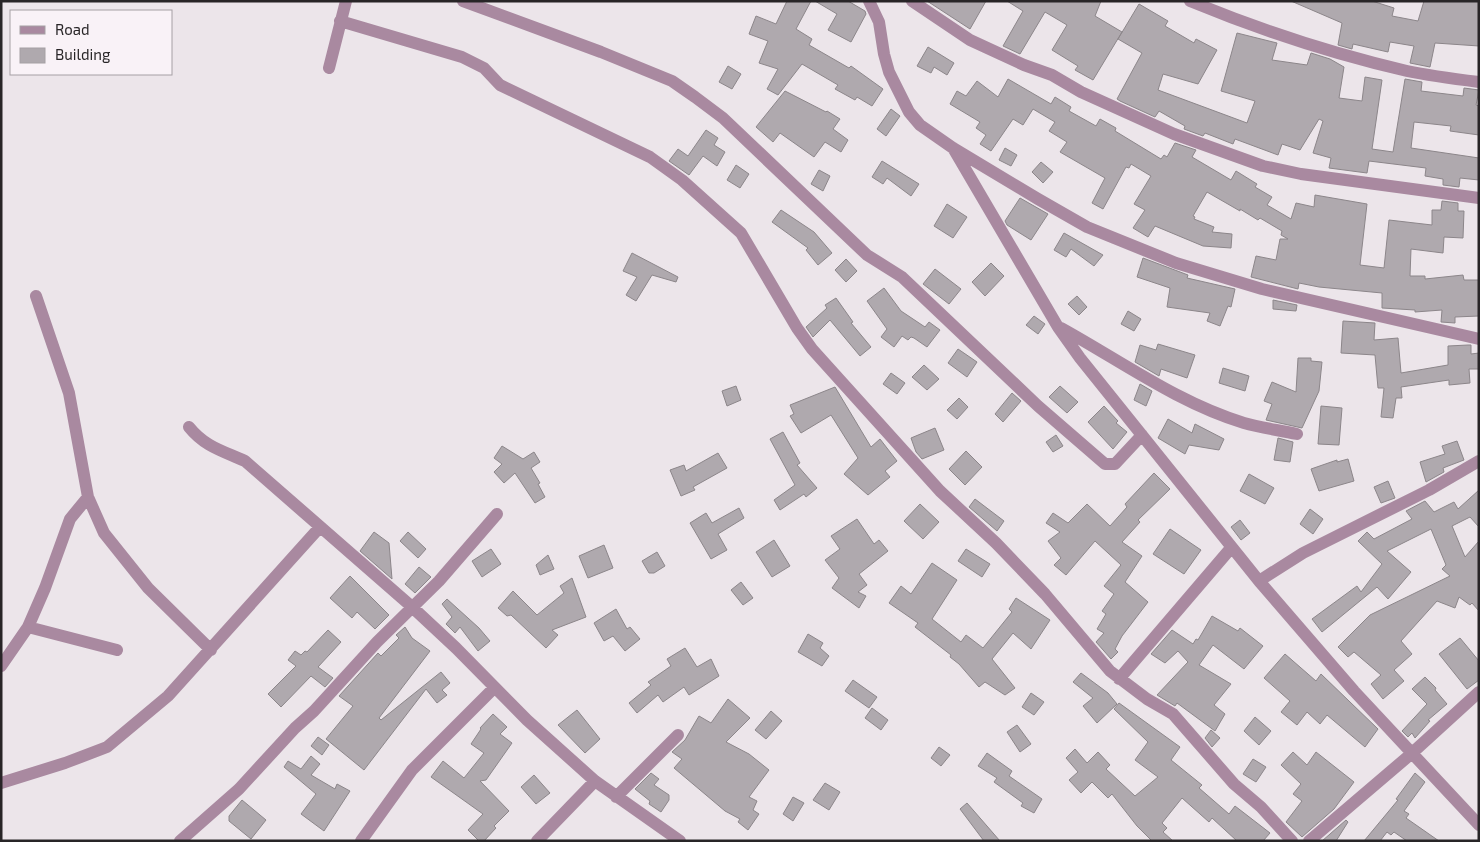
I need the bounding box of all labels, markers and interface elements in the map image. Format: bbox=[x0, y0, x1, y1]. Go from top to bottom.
legend bbox=[10, 10, 172, 75]
text: Road bbox=[55, 20, 90, 38]
text: Building bbox=[55, 45, 111, 63]

